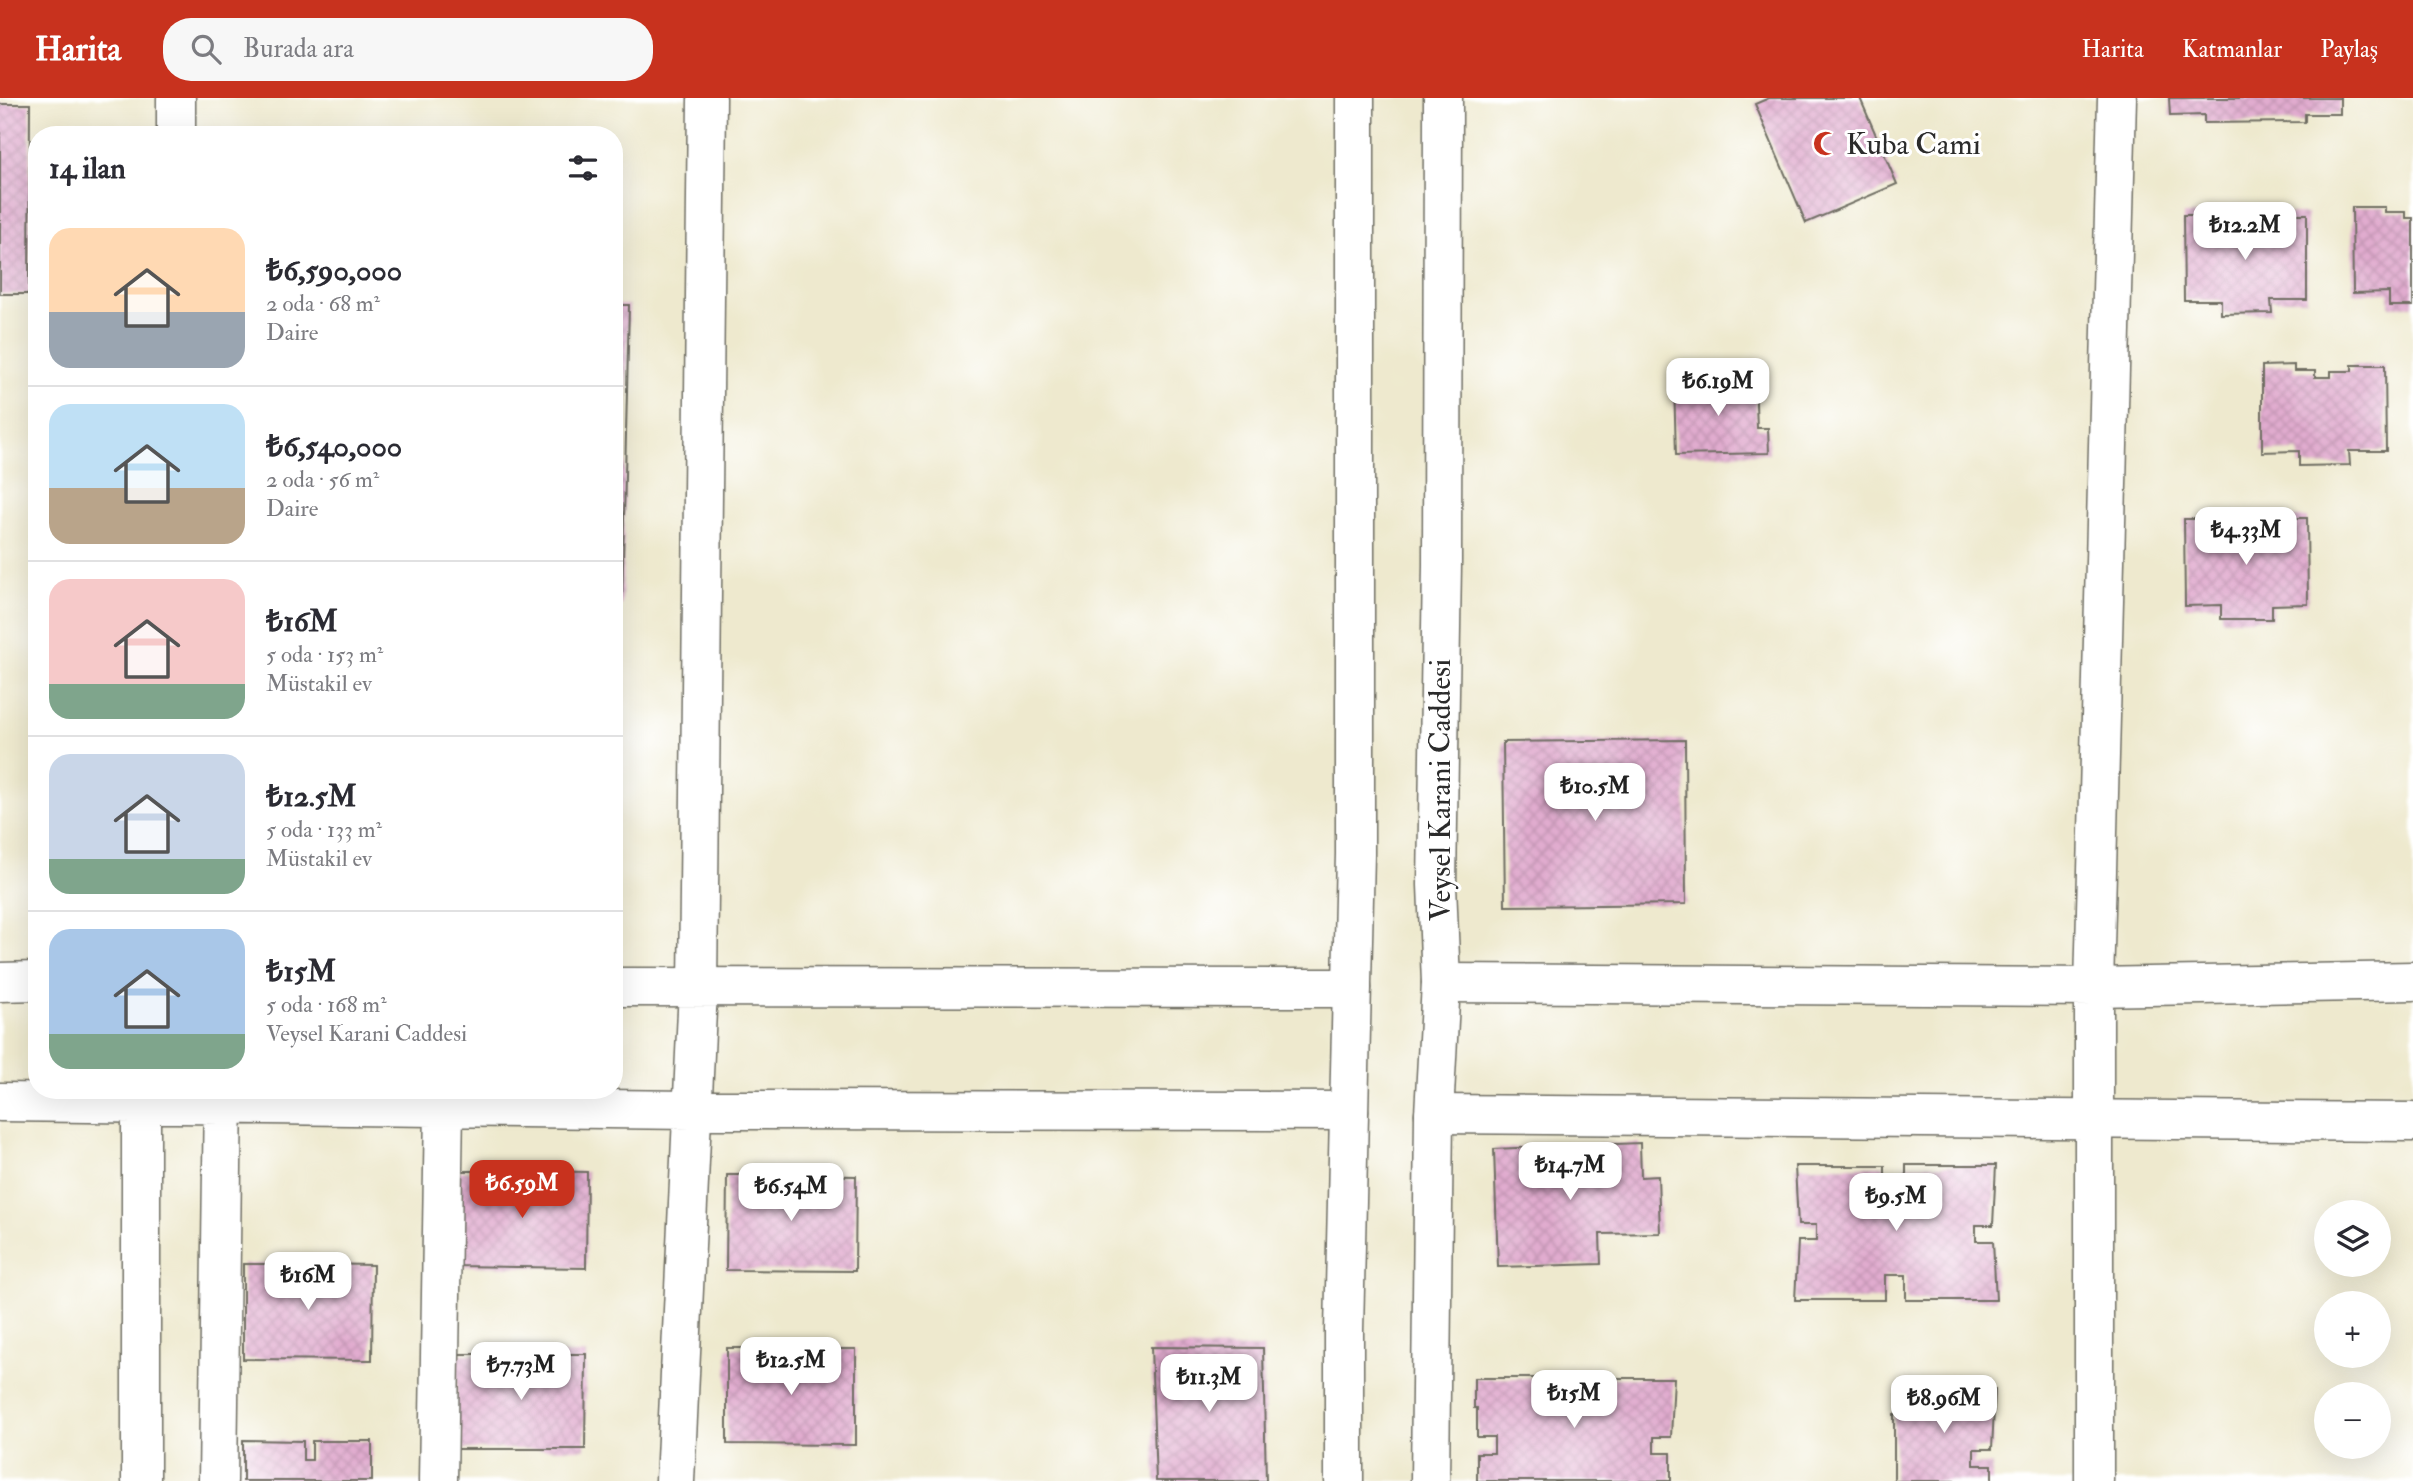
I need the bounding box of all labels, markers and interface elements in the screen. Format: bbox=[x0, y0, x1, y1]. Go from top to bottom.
search box bbox=[163, 18, 653, 81]
text: Harita bbox=[35, 29, 121, 70]
icon: search bbox=[187, 30, 225, 68]
text: Burada ara bbox=[243, 33, 354, 65]
text: Harita bbox=[2081, 34, 2144, 65]
text: Katmanlar bbox=[2182, 34, 2282, 65]
text: Paylaş bbox=[2320, 34, 2378, 65]
place label: Kuba Cami bbox=[1846, 126, 1981, 163]
mosque icon: Kuba Cami bbox=[1812, 130, 1840, 158]
icon: filters bbox=[564, 149, 602, 187]
text: 14 ilan bbox=[49, 150, 126, 187]
pin: ₺12.2M bbox=[2188, 202, 2302, 262]
text: ₺12.2M bbox=[2209, 210, 2281, 239]
text: ₺6,590,000 bbox=[266, 252, 402, 289]
icon: home bbox=[105, 256, 189, 340]
text: 2 oda · 68 m² bbox=[266, 289, 380, 318]
text: Daire bbox=[266, 318, 318, 347]
pin: ₺6.19M bbox=[1661, 358, 1775, 418]
text: ₺6.19M bbox=[1682, 366, 1754, 395]
text: ₺6,540,000 bbox=[266, 428, 402, 465]
icon: home bbox=[105, 432, 189, 516]
text: 2 oda · 56 m² bbox=[266, 465, 379, 494]
text: Daire bbox=[266, 494, 318, 523]
pin: ₺4.33M bbox=[2189, 508, 2303, 567]
text: ₺4.33M bbox=[2211, 515, 2281, 544]
text: ₺16M bbox=[266, 603, 338, 640]
icon: home bbox=[105, 607, 189, 691]
text: 5 oda · 153 m² bbox=[266, 640, 383, 669]
street label: Veysel Karani Caddesi bbox=[1422, 659, 1459, 921]
text: Müstakil ev bbox=[266, 669, 372, 698]
pin: ₺10.5M bbox=[1538, 764, 1652, 823]
text: ₺10.5M bbox=[1560, 771, 1630, 800]
text: ₺12.5M bbox=[266, 778, 357, 815]
icon: home bbox=[105, 782, 189, 866]
text: 5 oda · 133 m² bbox=[266, 815, 382, 844]
text: Müstakil ev bbox=[266, 844, 372, 873]
text: ₺15M bbox=[266, 953, 336, 990]
icon: home bbox=[105, 957, 189, 1041]
text: 5 oda · 168 m² bbox=[266, 990, 387, 1019]
text: Veysel Karani Caddesi bbox=[266, 1019, 467, 1048]
pin: ₺14.7M bbox=[1513, 1142, 1627, 1202]
text: ₺14.7M bbox=[1535, 1150, 1605, 1179]
pin: ₺6.59M bbox=[465, 1160, 579, 1220]
pin: ₺6.54M bbox=[734, 1164, 848, 1223]
text: ₺6.59M bbox=[486, 1168, 558, 1197]
text: ₺6.54M bbox=[754, 1171, 828, 1200]
pin: ₺9.5M bbox=[1847, 1174, 1945, 1233]
text: ₺9.5M bbox=[1865, 1181, 1927, 1210]
map controls bbox=[2314, 1200, 2391, 1459]
button: layers bbox=[2314, 1200, 2391, 1277]
pin: ₺16M bbox=[267, 1252, 349, 1312]
text: ₺16M bbox=[280, 1260, 336, 1289]
button: + bbox=[2314, 1291, 2391, 1368]
pin: ₺12.5M bbox=[734, 1338, 848, 1397]
pin: ₺7.73M bbox=[464, 1342, 578, 1402]
text: ₺12.5M bbox=[756, 1345, 826, 1374]
text: ₺7.73M bbox=[487, 1350, 555, 1379]
pin: ₺11.3M bbox=[1152, 1354, 1266, 1414]
text: ₺11.3M bbox=[1176, 1362, 1242, 1391]
pin: ₺15M bbox=[1533, 1370, 1615, 1430]
pin: ₺8.96M bbox=[1887, 1376, 2001, 1435]
text: ₺15M bbox=[1547, 1378, 1601, 1407]
button: − bbox=[2314, 1382, 2391, 1459]
text: ₺8.96M bbox=[1907, 1383, 1981, 1412]

